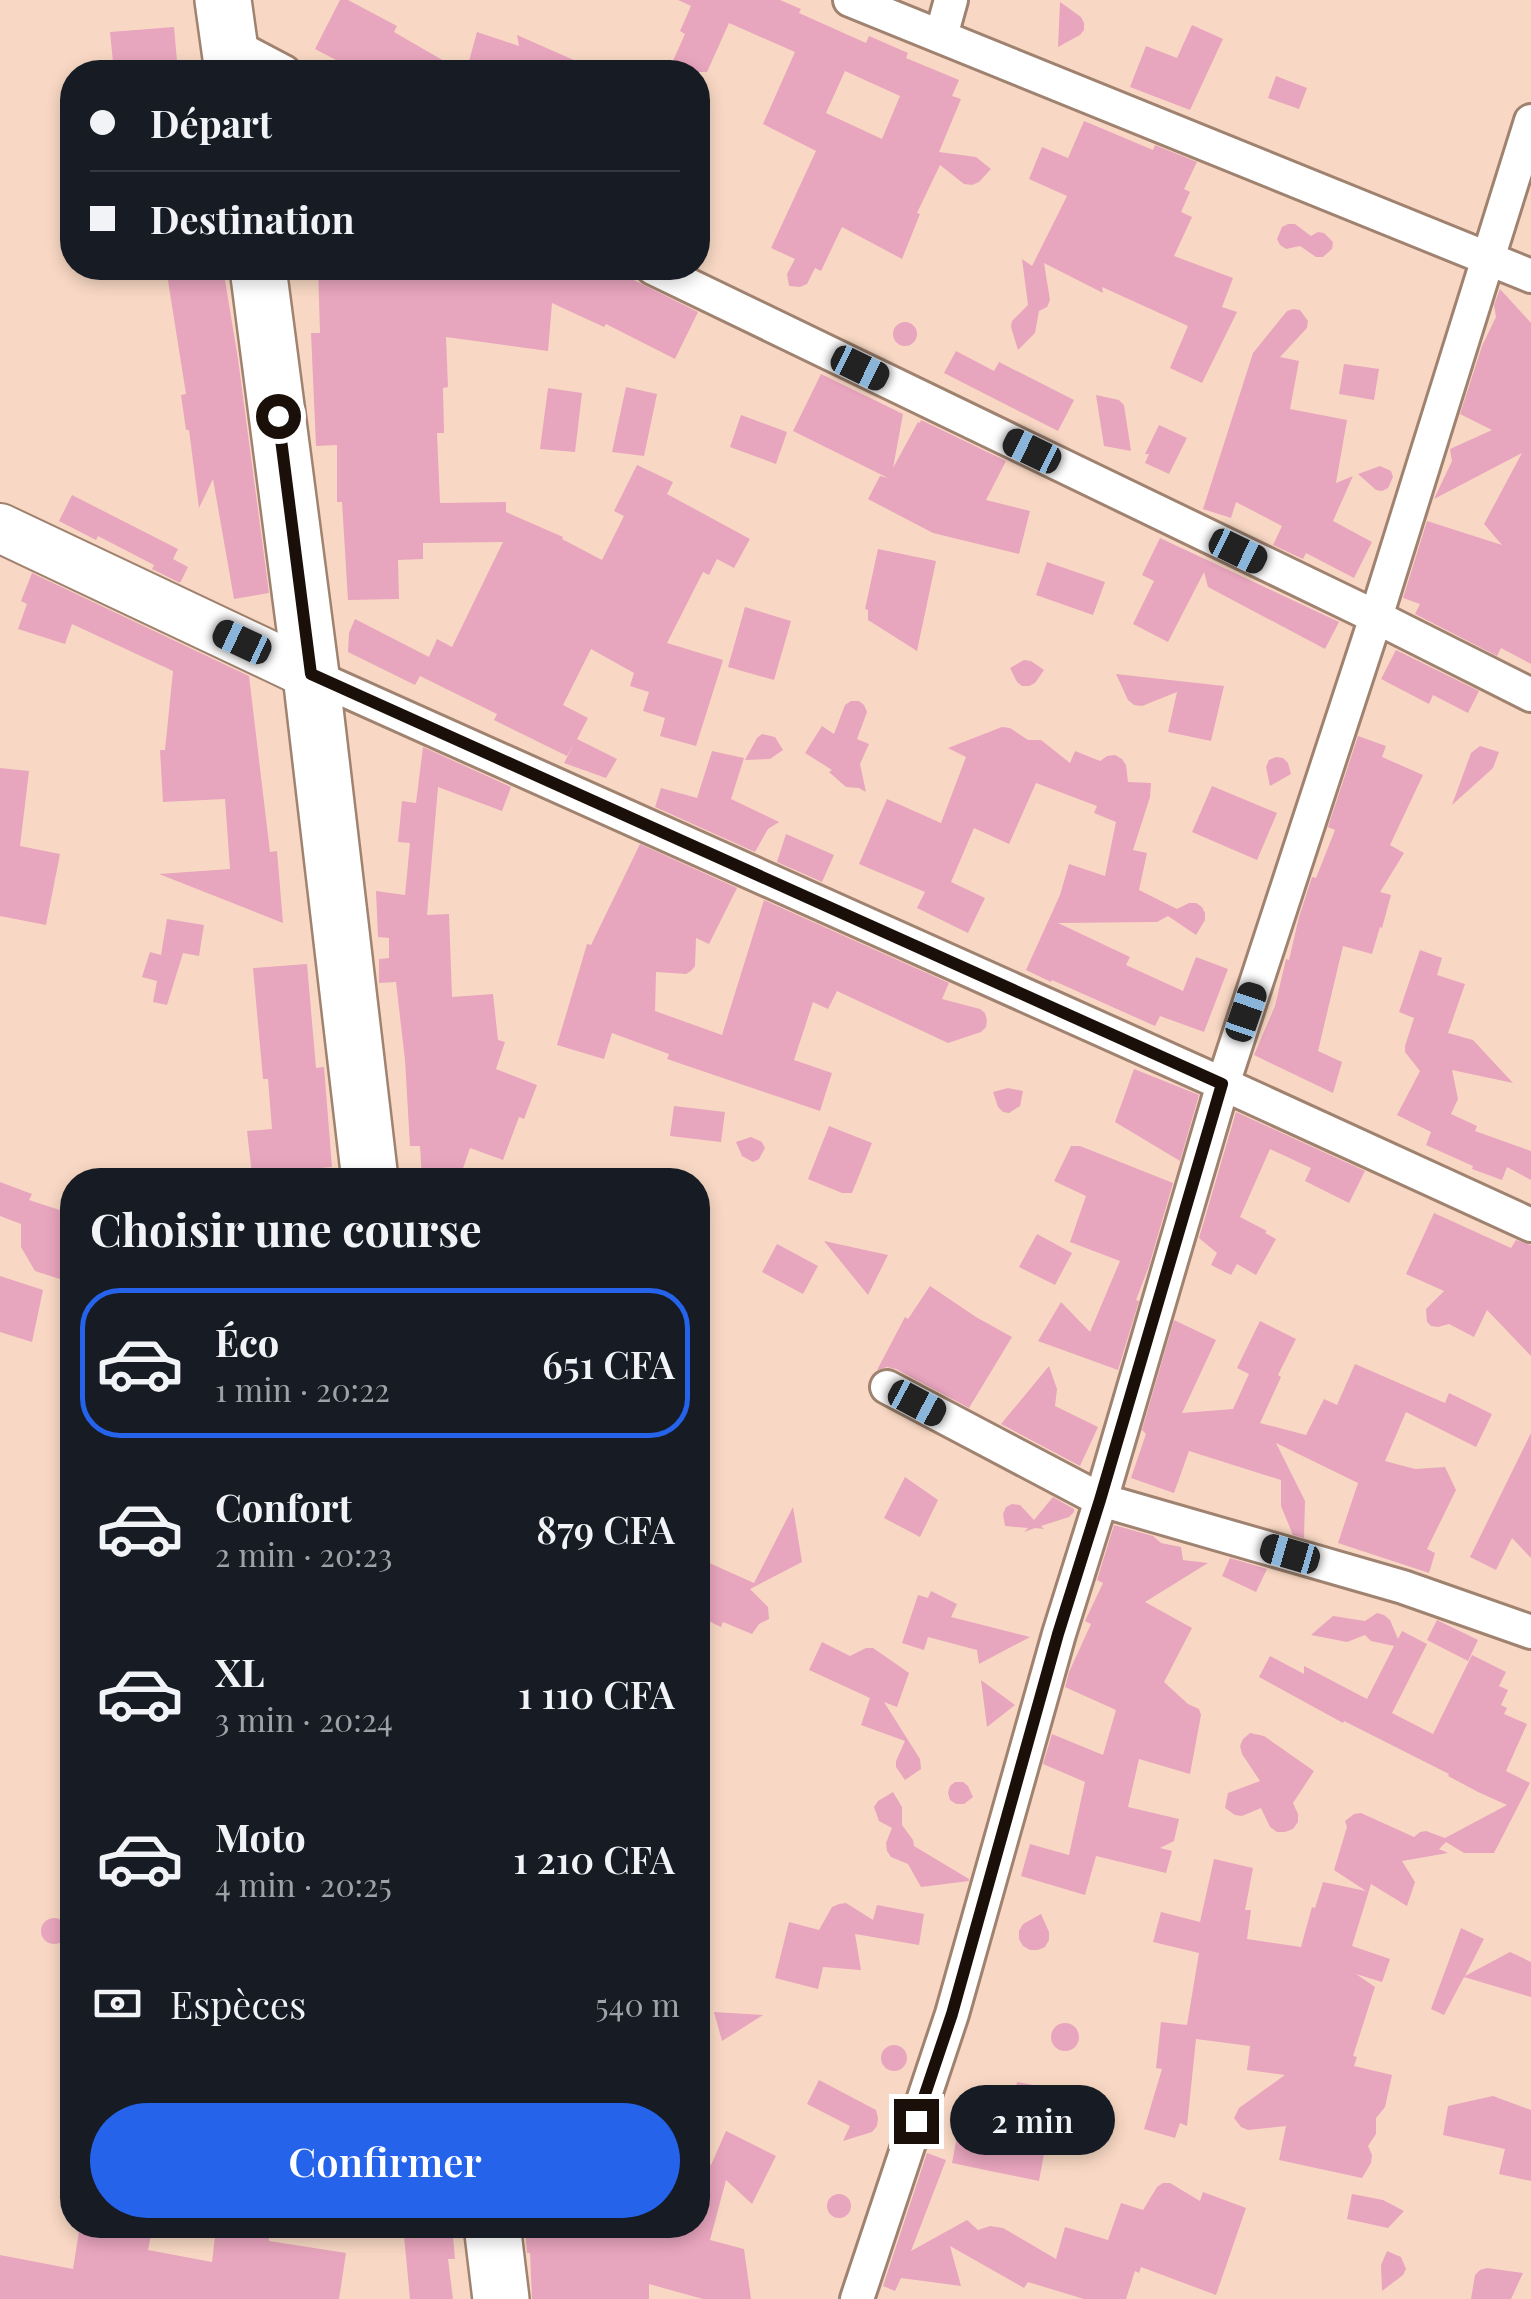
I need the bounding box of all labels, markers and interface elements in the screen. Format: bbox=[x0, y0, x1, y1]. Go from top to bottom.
text: Départ bbox=[150, 97, 272, 148]
text: Destination bbox=[150, 193, 355, 244]
car bbox=[826, 341, 894, 395]
route start bbox=[256, 394, 301, 439]
car bbox=[998, 424, 1066, 478]
car bbox=[1204, 524, 1272, 578]
car bbox=[208, 616, 276, 668]
car bbox=[1222, 979, 1270, 1045]
text: Choisir une course bbox=[90, 1198, 482, 1258]
text: Éco bbox=[215, 1316, 279, 1367]
icon: car bbox=[95, 1318, 185, 1408]
text: 651 CFA bbox=[542, 1338, 675, 1389]
text: 1 min · 20:22 bbox=[215, 1367, 390, 1410]
car bbox=[883, 1376, 951, 1430]
text: Confort bbox=[215, 1481, 352, 1532]
icon: car bbox=[95, 1483, 185, 1573]
text: 879 CFA bbox=[536, 1503, 675, 1554]
car bbox=[1257, 1531, 1323, 1577]
text: 2 min · 20:23 bbox=[215, 1532, 392, 1575]
text: XL bbox=[215, 1646, 264, 1697]
icon: car bbox=[95, 1648, 185, 1738]
text: 1 110 CFA bbox=[518, 1668, 675, 1719]
text: 3 min · 20:24 bbox=[215, 1697, 393, 1740]
text: Moto bbox=[215, 1811, 306, 1862]
icon: car bbox=[95, 1813, 185, 1903]
text: 1 210 CFA bbox=[513, 1833, 675, 1884]
text: 4 min · 20:25 bbox=[215, 1862, 392, 1905]
icon: cash bbox=[90, 1976, 145, 2031]
text: Espèces bbox=[170, 1978, 306, 2029]
text: 540 m bbox=[595, 1982, 680, 2025]
callout: 2 min bbox=[951, 2086, 1116, 2156]
text: 2 min bbox=[992, 2098, 1073, 2141]
route end bbox=[894, 2099, 939, 2144]
button: Confirmer bbox=[90, 2103, 680, 2218]

